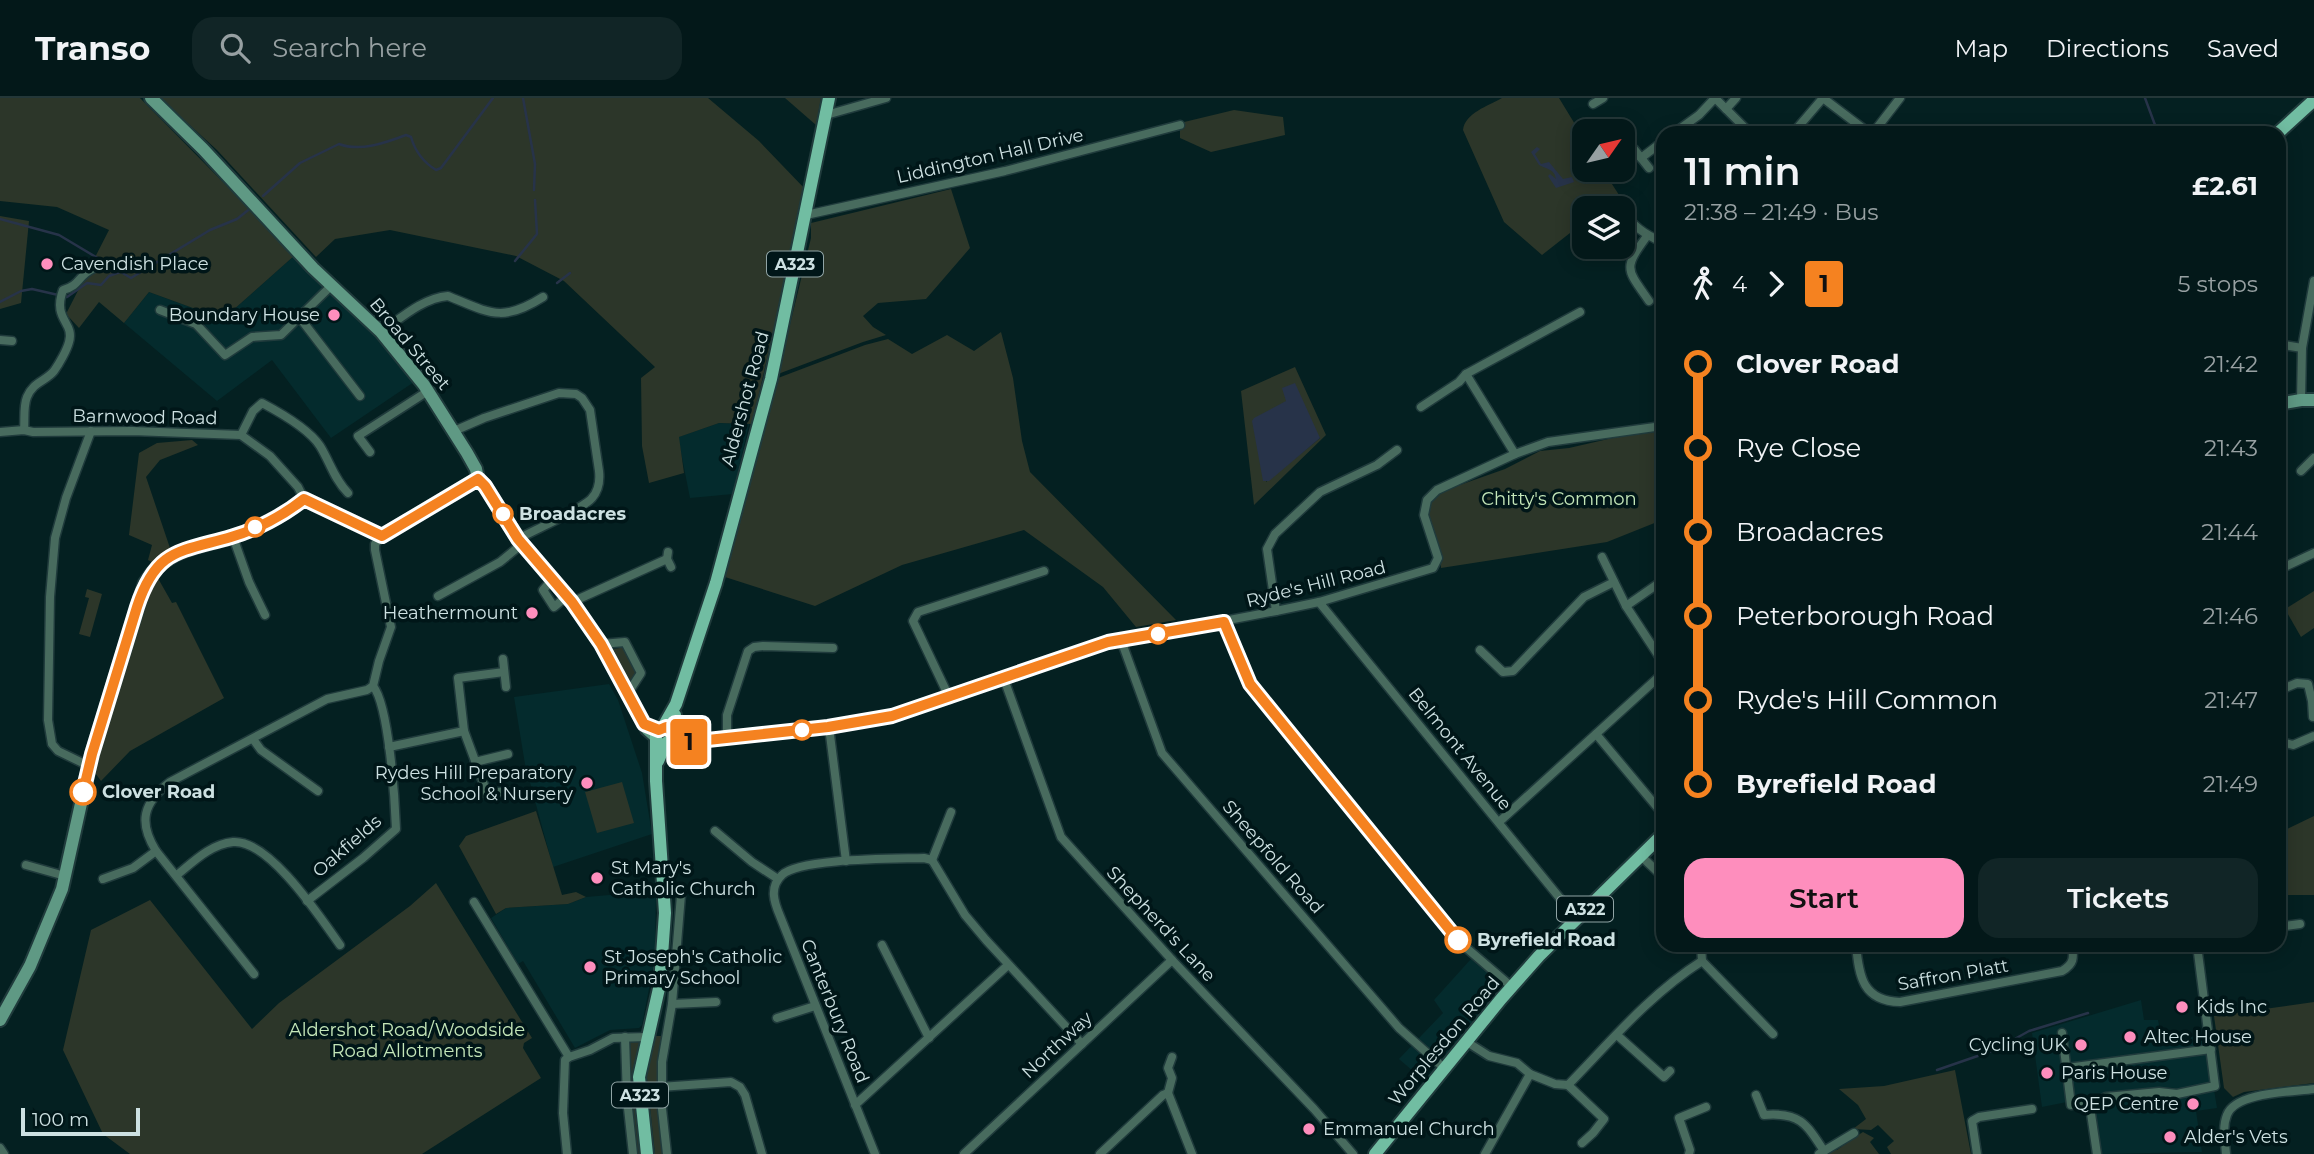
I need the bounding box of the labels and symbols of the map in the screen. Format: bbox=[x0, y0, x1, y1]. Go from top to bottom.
north arrow bbox=[1572, 119, 1634, 182]
street label: Liddington Hall Drive bbox=[894, 124, 1086, 188]
road number: A323 bbox=[767, 252, 823, 276]
place label: Cavendish Place bbox=[61, 253, 209, 275]
marker: Cavendish Place bbox=[39, 256, 55, 272]
street label: Broad Street bbox=[365, 293, 455, 395]
place label: Boundary House bbox=[169, 304, 320, 326]
marker: Boundary House bbox=[326, 307, 342, 323]
street label: Aldershot Road bbox=[716, 329, 774, 469]
street label: Barnwood Road bbox=[72, 405, 218, 429]
park label: Chitty's Common bbox=[1481, 488, 1637, 510]
place label: Broadacres bbox=[519, 503, 626, 525]
marker: Broadacres bbox=[493, 504, 513, 524]
unlabelled marker bbox=[245, 517, 265, 537]
street label: Ryde's Hill Road bbox=[1244, 556, 1388, 612]
place label: Heathermount bbox=[383, 602, 518, 624]
marker: Heathermount bbox=[524, 605, 540, 621]
unlabelled marker bbox=[1148, 624, 1168, 644]
street label: Belmont Avenue bbox=[1404, 683, 1516, 815]
line badge: 1 bbox=[666, 719, 712, 765]
unlabelled marker bbox=[792, 720, 812, 740]
place label: Rydes Hill Preparatory School & Nursery bbox=[375, 762, 573, 805]
marker: Rydes Hill Preparatory School & Nursery bbox=[579, 775, 595, 791]
marker: Clover Road bbox=[70, 779, 96, 805]
place label: Clover Road bbox=[102, 781, 215, 803]
street label: Sheepfold Road bbox=[1218, 796, 1328, 918]
street label: Oakfields bbox=[308, 810, 386, 882]
place label: St Mary's Catholic Church bbox=[611, 857, 756, 900]
street label: Shepherd's Lane bbox=[1102, 862, 1220, 986]
marker: St Mary's Catholic Church bbox=[589, 870, 605, 886]
road number: A322 bbox=[1557, 896, 1613, 922]
marker: Byrefield Road bbox=[1445, 927, 1471, 953]
place label: Byrefield Road bbox=[1477, 929, 1616, 951]
street label: Canterbury Road bbox=[796, 936, 874, 1086]
place label: St Joseph's Catholic Primary School bbox=[604, 946, 782, 989]
street label: Saffron Platt bbox=[1896, 954, 2010, 996]
marker: St Joseph's Catholic Primary School bbox=[582, 959, 598, 975]
street label: Worplesdon Road bbox=[1384, 972, 1504, 1110]
place label: Kids Inc bbox=[2196, 996, 2267, 1018]
marker: Kids Inc bbox=[2174, 999, 2190, 1015]
street label: Northway bbox=[1017, 1007, 1097, 1083]
park label: Aldershot Road/Woodside Road Allotments bbox=[289, 1019, 525, 1062]
place label: Altec House bbox=[2144, 1026, 2252, 1048]
marker: Altec House bbox=[2122, 1029, 2138, 1045]
place label: Cycling UK bbox=[1969, 1034, 2067, 1056]
marker: Cycling UK bbox=[2073, 1037, 2089, 1053]
place label: Paris House bbox=[2061, 1062, 2167, 1084]
marker: Paris House bbox=[2039, 1065, 2055, 1081]
road number: A323 bbox=[612, 1082, 668, 1107]
place label: QEP Centre bbox=[2074, 1093, 2179, 1115]
marker: QEP Centre bbox=[2185, 1096, 2201, 1112]
scale bar bbox=[21, 1105, 140, 1137]
place label: Emmanuel Church bbox=[1323, 1118, 1495, 1140]
marker: Emmanuel Church bbox=[1301, 1121, 1317, 1137]
place label: Alder's Vets bbox=[2184, 1126, 2288, 1148]
marker: Alder's Vets bbox=[2162, 1129, 2178, 1145]

